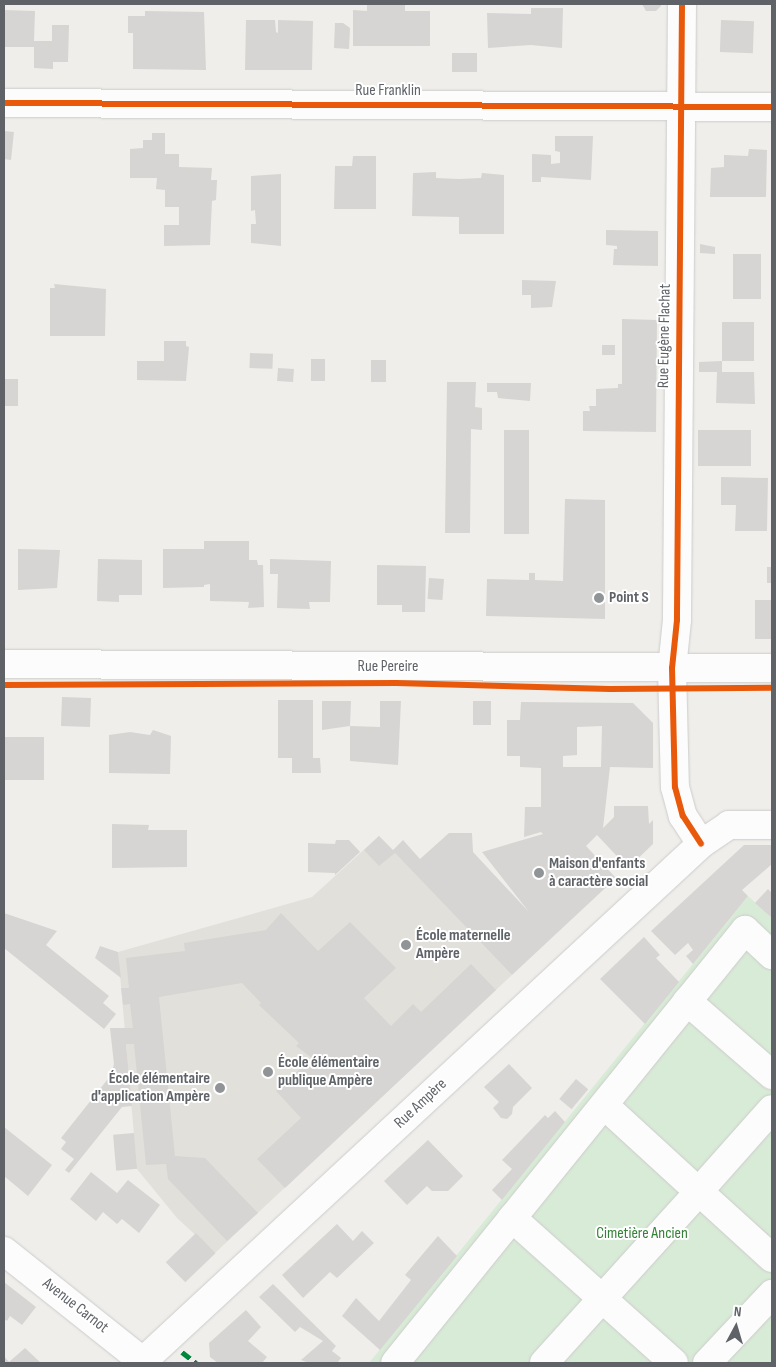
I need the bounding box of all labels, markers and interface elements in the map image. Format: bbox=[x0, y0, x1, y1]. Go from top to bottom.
street label: Rue Franklin bbox=[355, 81, 421, 101]
street label: Rue Eugène Flachat bbox=[654, 284, 676, 388]
place label: Point S bbox=[609, 588, 649, 608]
marker: Point S bbox=[593, 592, 605, 604]
street label: Rue Pereire bbox=[358, 657, 418, 677]
place label: Maison d'enfants à caractère social bbox=[549, 854, 648, 892]
marker: Maison d'enfants à caractère social bbox=[533, 867, 545, 879]
place label: École maternelle Ampère bbox=[416, 926, 511, 964]
marker: École maternelle Ampère bbox=[400, 939, 412, 951]
place label: École élémentaire publique Ampère bbox=[278, 1053, 379, 1091]
marker: École élémentaire publique Ampère bbox=[262, 1066, 274, 1078]
place label: École élémentaire d'application Ampère bbox=[91, 1069, 210, 1107]
street label: Rue Ampère bbox=[391, 1075, 451, 1133]
marker: École élémentaire d'application Ampère bbox=[214, 1082, 226, 1094]
park label: Cimetière Ancien bbox=[596, 1224, 688, 1244]
street label: Avenue Carnot bbox=[38, 1274, 112, 1338]
north arrow bbox=[711, 1302, 761, 1352]
text: N bbox=[733, 1303, 742, 1320]

